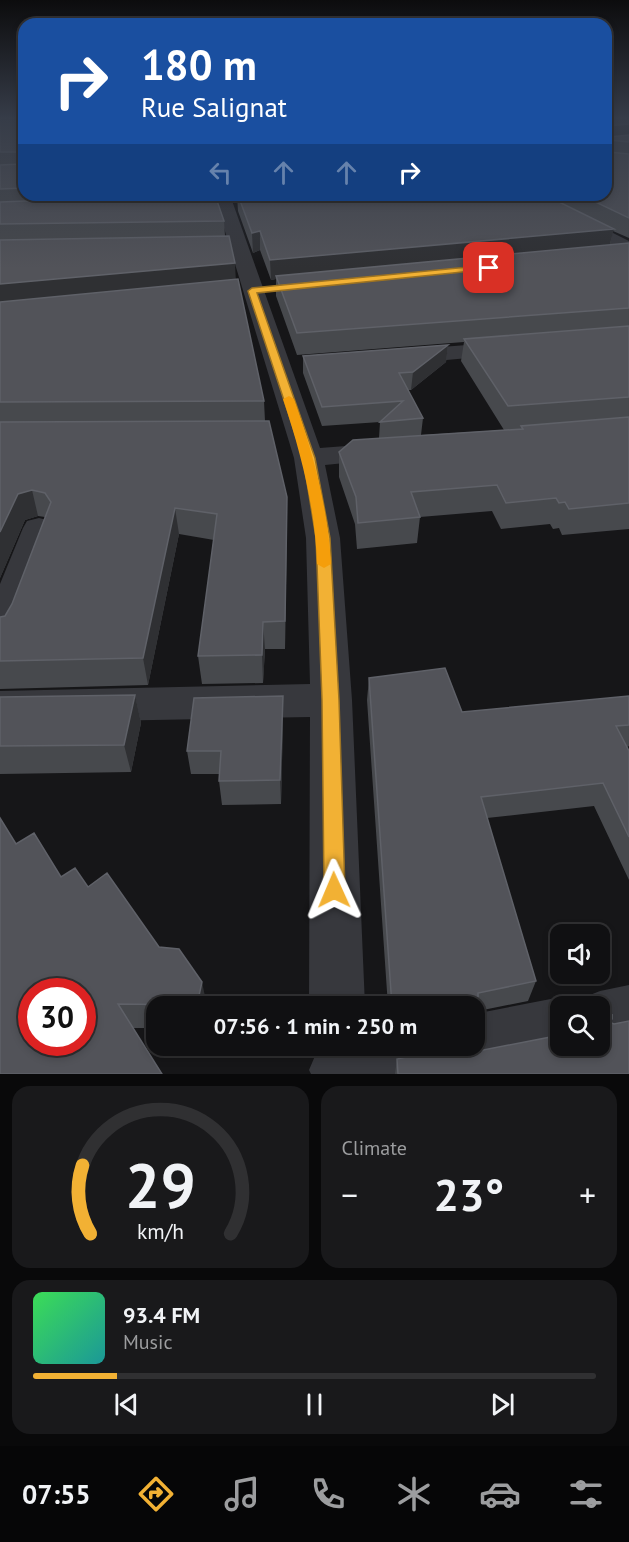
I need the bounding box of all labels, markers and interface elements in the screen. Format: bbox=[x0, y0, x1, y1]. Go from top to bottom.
text: 180 m bbox=[141, 37, 257, 92]
icon: right bbox=[42, 42, 120, 120]
text: Rue Salignat bbox=[141, 90, 287, 124]
icon: left bbox=[204, 156, 237, 189]
icon: ahead bbox=[267, 156, 300, 189]
icon: ahead bbox=[330, 156, 363, 189]
icon: right bbox=[393, 156, 426, 189]
pin bbox=[463, 242, 514, 293]
icon: arrive bbox=[472, 251, 505, 284]
position arrow bbox=[302, 858, 366, 922]
map controls bbox=[550, 924, 610, 1056]
button: sound bbox=[550, 924, 610, 984]
speed limit sign: 30 bbox=[18, 978, 96, 1056]
button: search bbox=[550, 996, 610, 1056]
text: 07:56 · 1 min · 250 m bbox=[214, 1012, 417, 1040]
text: Climate bbox=[342, 1135, 407, 1161]
text: 29 bbox=[125, 1144, 196, 1225]
text: 23° bbox=[433, 1165, 504, 1223]
text: − bbox=[342, 1173, 358, 1216]
text: + bbox=[579, 1173, 596, 1216]
text: km/h bbox=[137, 1217, 184, 1245]
text: 93.4 FM bbox=[123, 1301, 200, 1329]
text: Music bbox=[123, 1329, 172, 1355]
icon: previous bbox=[110, 1388, 143, 1421]
icon: pause bbox=[298, 1388, 331, 1421]
icon: next bbox=[486, 1388, 519, 1421]
icon: directions bbox=[135, 1473, 177, 1515]
icon: music bbox=[221, 1473, 263, 1515]
icon: phone bbox=[307, 1473, 349, 1515]
icon: climate bbox=[393, 1473, 435, 1515]
icon: car bbox=[479, 1473, 521, 1515]
icon: filters bbox=[565, 1473, 607, 1515]
text: 07:55 bbox=[22, 1477, 91, 1511]

